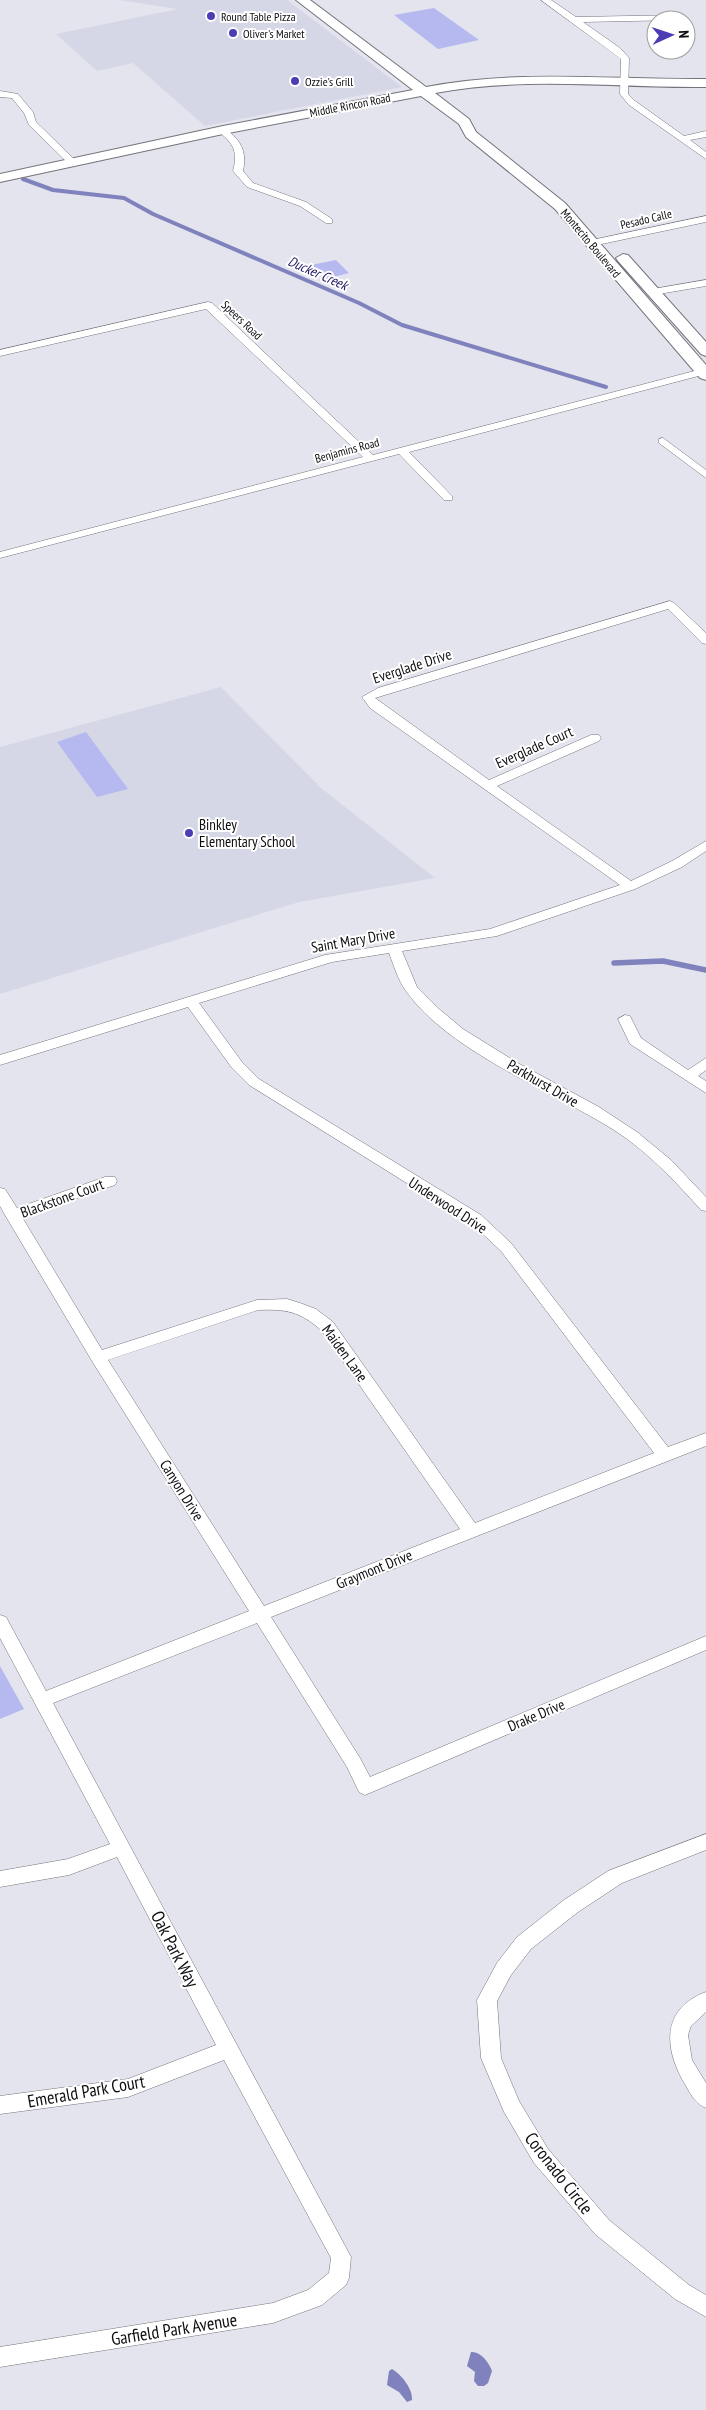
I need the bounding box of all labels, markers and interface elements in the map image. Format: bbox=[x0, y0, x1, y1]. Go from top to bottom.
place label: Round Table Pizza bbox=[221, 9, 296, 24]
marker: Round Table Pizza bbox=[205, 10, 217, 22]
north arrow bbox=[646, 10, 696, 60]
place label: Oliver's Market bbox=[243, 26, 305, 41]
marker: Oliver's Market bbox=[227, 27, 239, 39]
text: N bbox=[675, 30, 693, 39]
place label: Ozzie's Grill bbox=[305, 74, 353, 89]
marker: Ozzie's Grill bbox=[289, 75, 301, 87]
street label: Middle Rincon Road bbox=[308, 90, 392, 120]
street label: Montecito Boulevard bbox=[558, 205, 624, 281]
street label: Pesado Calle bbox=[619, 206, 673, 232]
water label: Ducker Creek bbox=[285, 252, 352, 295]
street label: Speers Road bbox=[218, 297, 266, 343]
street label: Benjamins Road bbox=[313, 434, 381, 466]
street label: Everglade Drive bbox=[370, 644, 454, 688]
street label: Everglade Court bbox=[492, 722, 576, 772]
place label: Binkley Elementary School bbox=[199, 815, 296, 851]
marker: Binkley Elementary School bbox=[183, 827, 195, 839]
street label: Saint Mary Drive bbox=[310, 923, 396, 957]
street label: Parkhurst Drive bbox=[504, 1055, 582, 1111]
street label: Underwood Drive bbox=[405, 1173, 491, 1237]
street label: Blackstone Court bbox=[18, 1174, 106, 1222]
street label: Maiden Lane bbox=[318, 1321, 372, 1385]
street label: Canyon Drive bbox=[156, 1456, 208, 1524]
street label: Graymont Drive bbox=[333, 1545, 415, 1593]
street label: Drake Drive bbox=[505, 1694, 567, 1736]
street label: Oak Park Way bbox=[146, 1907, 204, 1991]
street label: Emerald Park Court bbox=[26, 2069, 146, 2113]
street label: Coronado Circle bbox=[520, 2127, 598, 2219]
street label: Garfield Park Avenue bbox=[109, 2308, 239, 2350]

